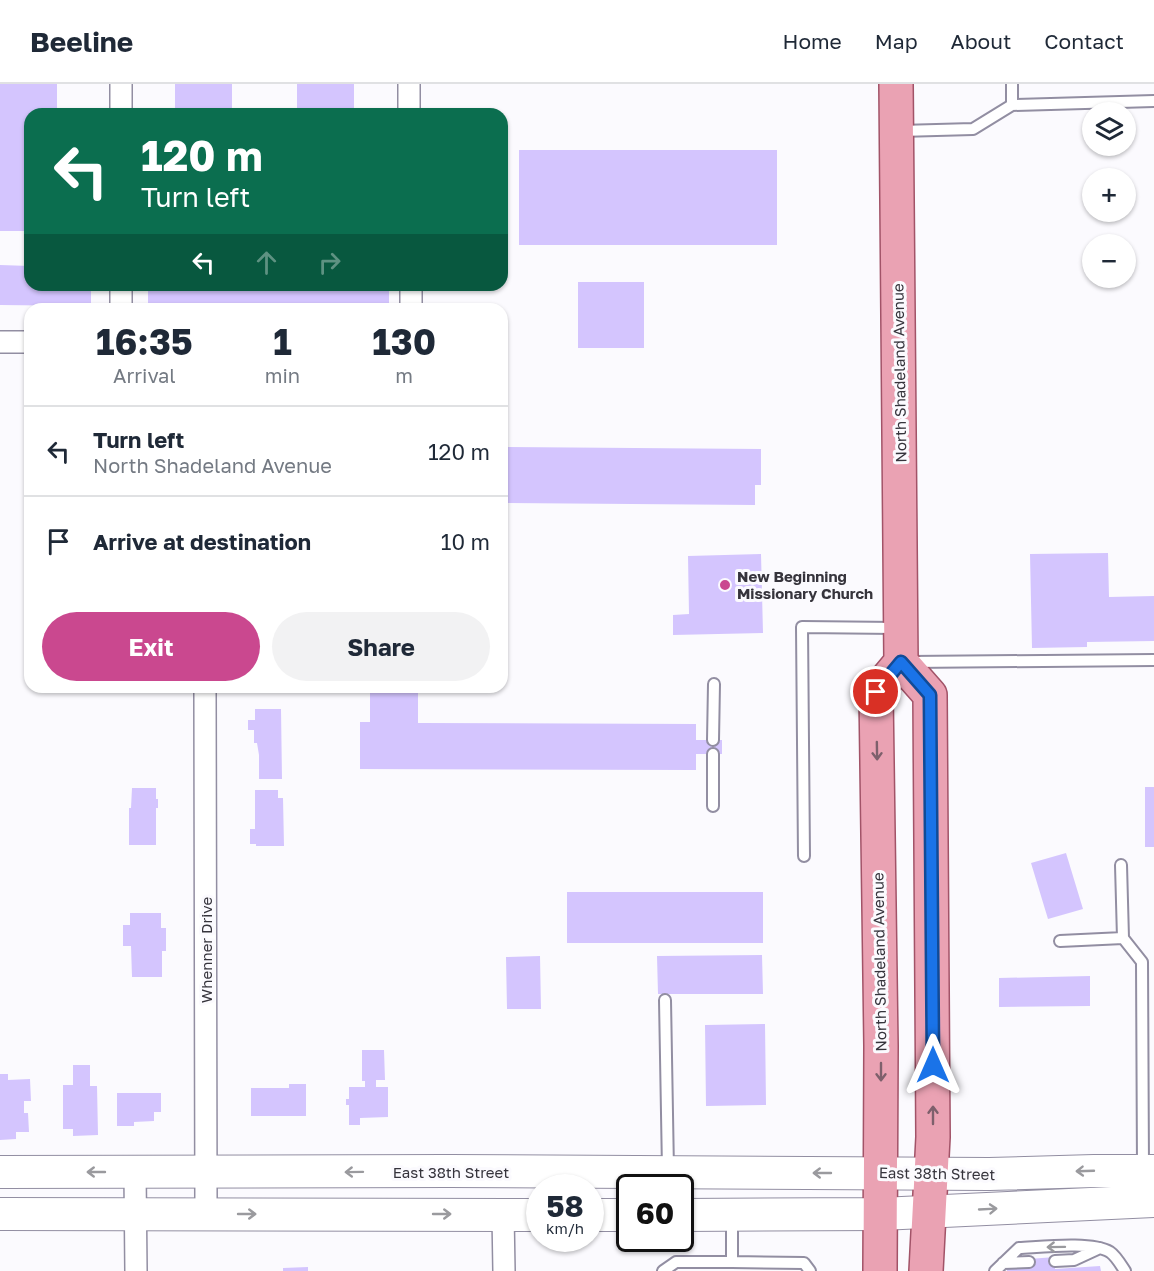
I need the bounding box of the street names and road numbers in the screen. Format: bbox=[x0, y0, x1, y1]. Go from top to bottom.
street label: North Shadeland Avenue bbox=[888, 283, 910, 463]
street label: North Shadeland Avenue bbox=[868, 872, 890, 1052]
street label: Whenner Drive bbox=[197, 897, 215, 1003]
street label: East 38th Street bbox=[393, 1163, 509, 1181]
street label: East 38th Street bbox=[879, 1163, 995, 1183]

